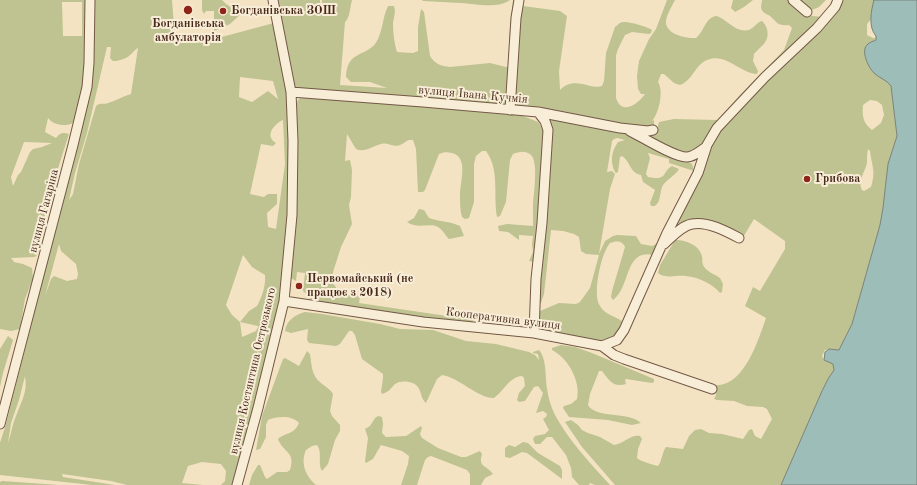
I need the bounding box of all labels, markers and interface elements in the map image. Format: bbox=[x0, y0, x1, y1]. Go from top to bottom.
marker: Богданівська амбулаторія bbox=[182, 4, 194, 16]
place label: Богданівська ЗОШ bbox=[231, 4, 336, 18]
marker: Богданівська ЗОШ bbox=[218, 6, 228, 16]
place label: Богданівська амбулаторія bbox=[152, 17, 224, 45]
street label: вулиця Івана Кучмія bbox=[418, 83, 528, 107]
street label: вулиця Гагаріна bbox=[26, 168, 62, 254]
place label: Грибова bbox=[815, 172, 860, 186]
marker: Грибова bbox=[802, 174, 812, 184]
place label: Первомайський (не працює з 2018) bbox=[307, 272, 413, 300]
marker: Первомайський (не працює з 2018) bbox=[294, 281, 304, 291]
street label: вулиця Костянтина Острозького bbox=[227, 286, 279, 456]
street label: Кооперативна вулиця bbox=[445, 305, 561, 333]

